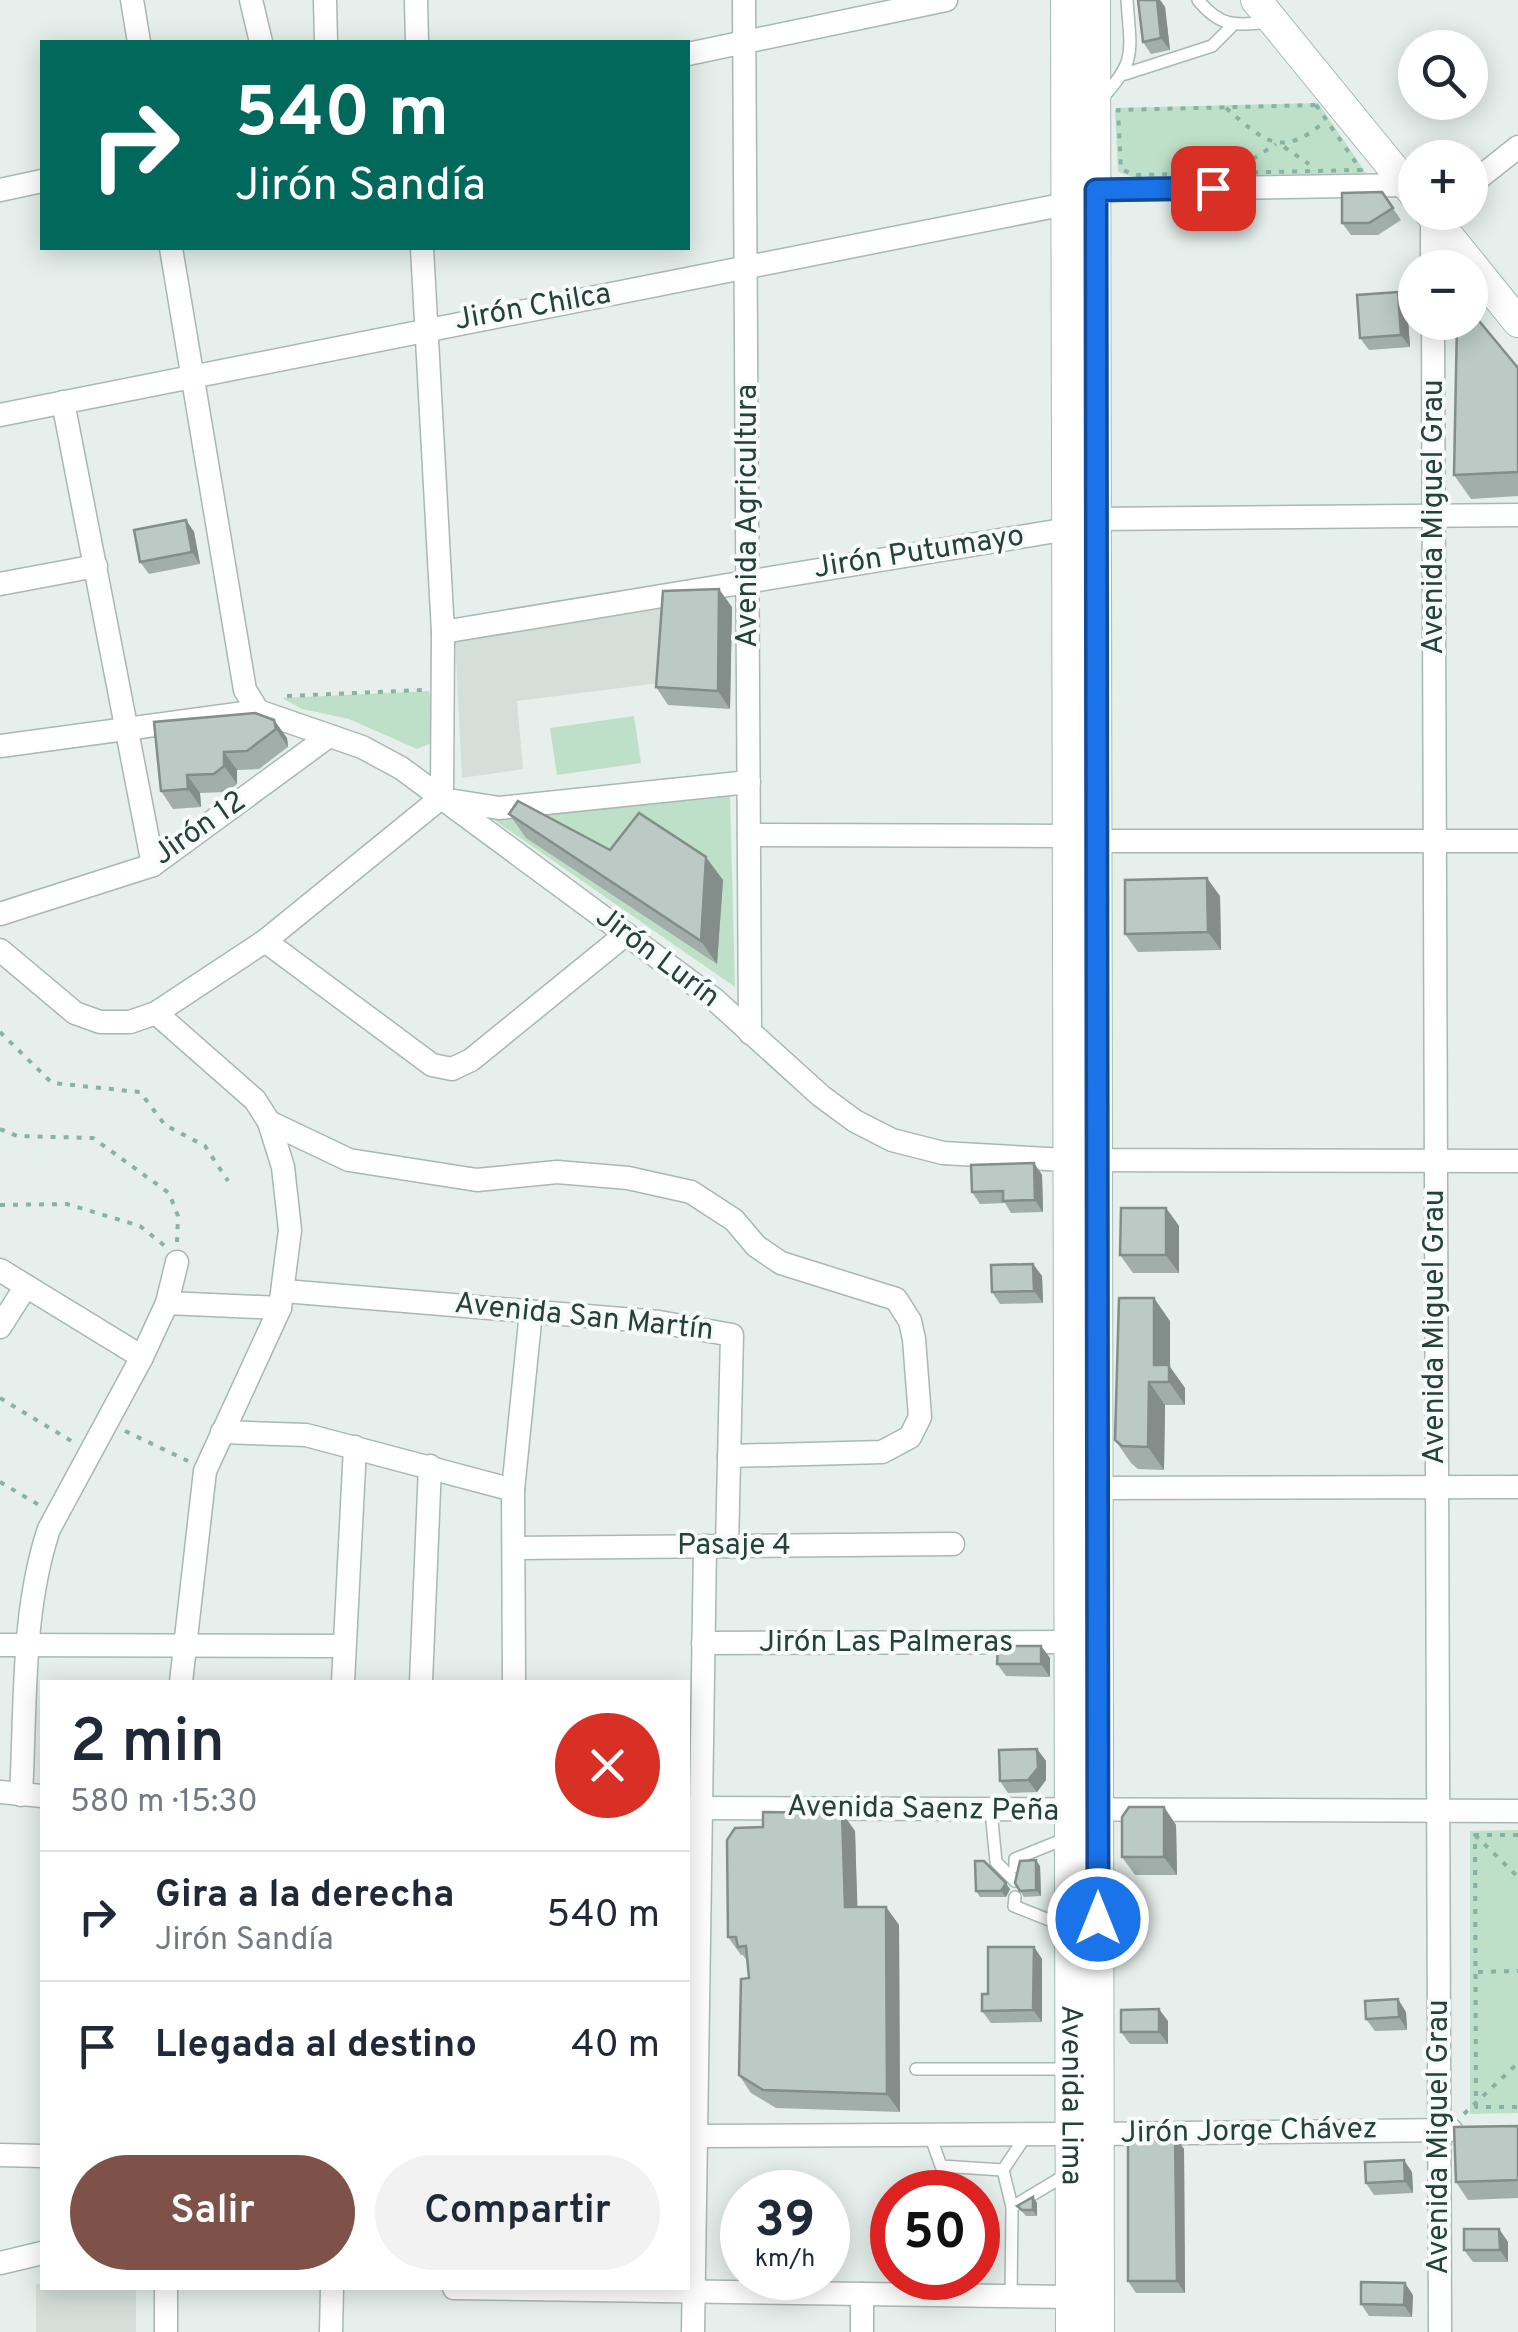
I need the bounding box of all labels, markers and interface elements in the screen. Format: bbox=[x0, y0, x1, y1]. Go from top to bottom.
map controls bbox=[1398, 30, 1488, 340]
button: search bbox=[1398, 30, 1488, 120]
text: 540 m bbox=[235, 72, 449, 161]
icon: right bbox=[70, 80, 200, 210]
button: + bbox=[1398, 140, 1488, 230]
pin bbox=[1171, 146, 1256, 231]
text: Jirón Sandía bbox=[235, 159, 486, 216]
icon: arrive bbox=[1186, 161, 1241, 216]
button: − bbox=[1398, 250, 1488, 340]
street label: Jirón Chilca bbox=[452, 276, 614, 340]
street label: Avenida Miguel Grau bbox=[1416, 379, 1453, 655]
street label: Avenida Agricultura bbox=[730, 384, 767, 648]
street label: Jirón Putumayo bbox=[811, 518, 1027, 588]
street label: Jirón 12 bbox=[146, 784, 254, 874]
street label: Jirón Lurín bbox=[588, 899, 726, 1017]
street label: Avenida Miguel Grau bbox=[1417, 1189, 1454, 1465]
street label: Avenida San Martín bbox=[453, 1286, 715, 1350]
street label: Pasaje 4 bbox=[677, 1528, 791, 1565]
street label: Jirón Las Palmeras bbox=[759, 1625, 1013, 1662]
text: 2 min bbox=[70, 1707, 225, 1783]
button: close bbox=[555, 1713, 660, 1818]
text: 580 m · 15:30 bbox=[70, 1783, 258, 1823]
street label: Avenida Saenz Peña bbox=[786, 1789, 1060, 1831]
position arrow bbox=[1046, 1867, 1150, 1971]
text: Gira a la derecha bbox=[155, 1872, 454, 1921]
icon: right bbox=[70, 1889, 125, 1944]
text: 540 m bbox=[547, 1892, 660, 1941]
text: Jirón Sandía bbox=[155, 1921, 334, 1961]
street label: Avenida Miguel Grau bbox=[1421, 1999, 1458, 2275]
street label: Avenida Lima bbox=[1052, 2005, 1089, 2185]
icon: arrive bbox=[70, 2019, 125, 2074]
text: Llegada al destino bbox=[155, 2022, 477, 2071]
text: 40 m bbox=[571, 2022, 660, 2071]
street label: Jirón Jorge Chávez bbox=[1120, 2111, 1378, 2153]
button: Salir bbox=[70, 2155, 355, 2270]
button: Compartir bbox=[375, 2155, 660, 2270]
speed limit sign: 50 bbox=[870, 2170, 1000, 2300]
text: 39 bbox=[755, 2191, 815, 2254]
text: km/h bbox=[755, 2244, 815, 2276]

